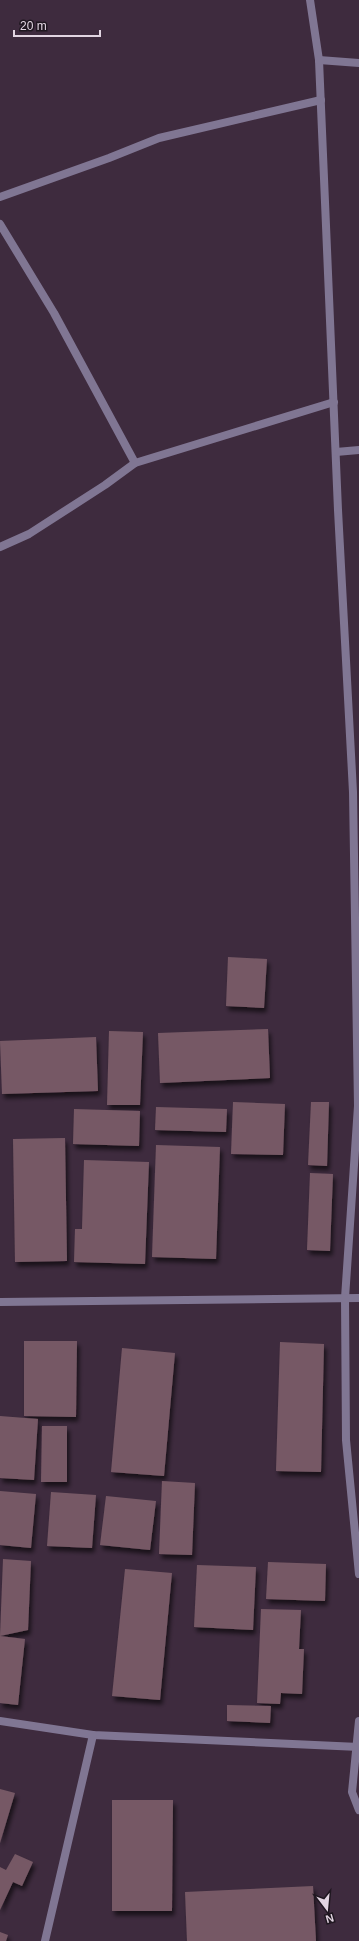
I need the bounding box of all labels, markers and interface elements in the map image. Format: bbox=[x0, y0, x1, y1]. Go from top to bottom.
scale bar bbox=[14, 12, 100, 38]
text: 20 m bbox=[20, 19, 47, 33]
north arrow bbox=[307, 1889, 347, 1929]
text: N bbox=[324, 1912, 335, 1925]

